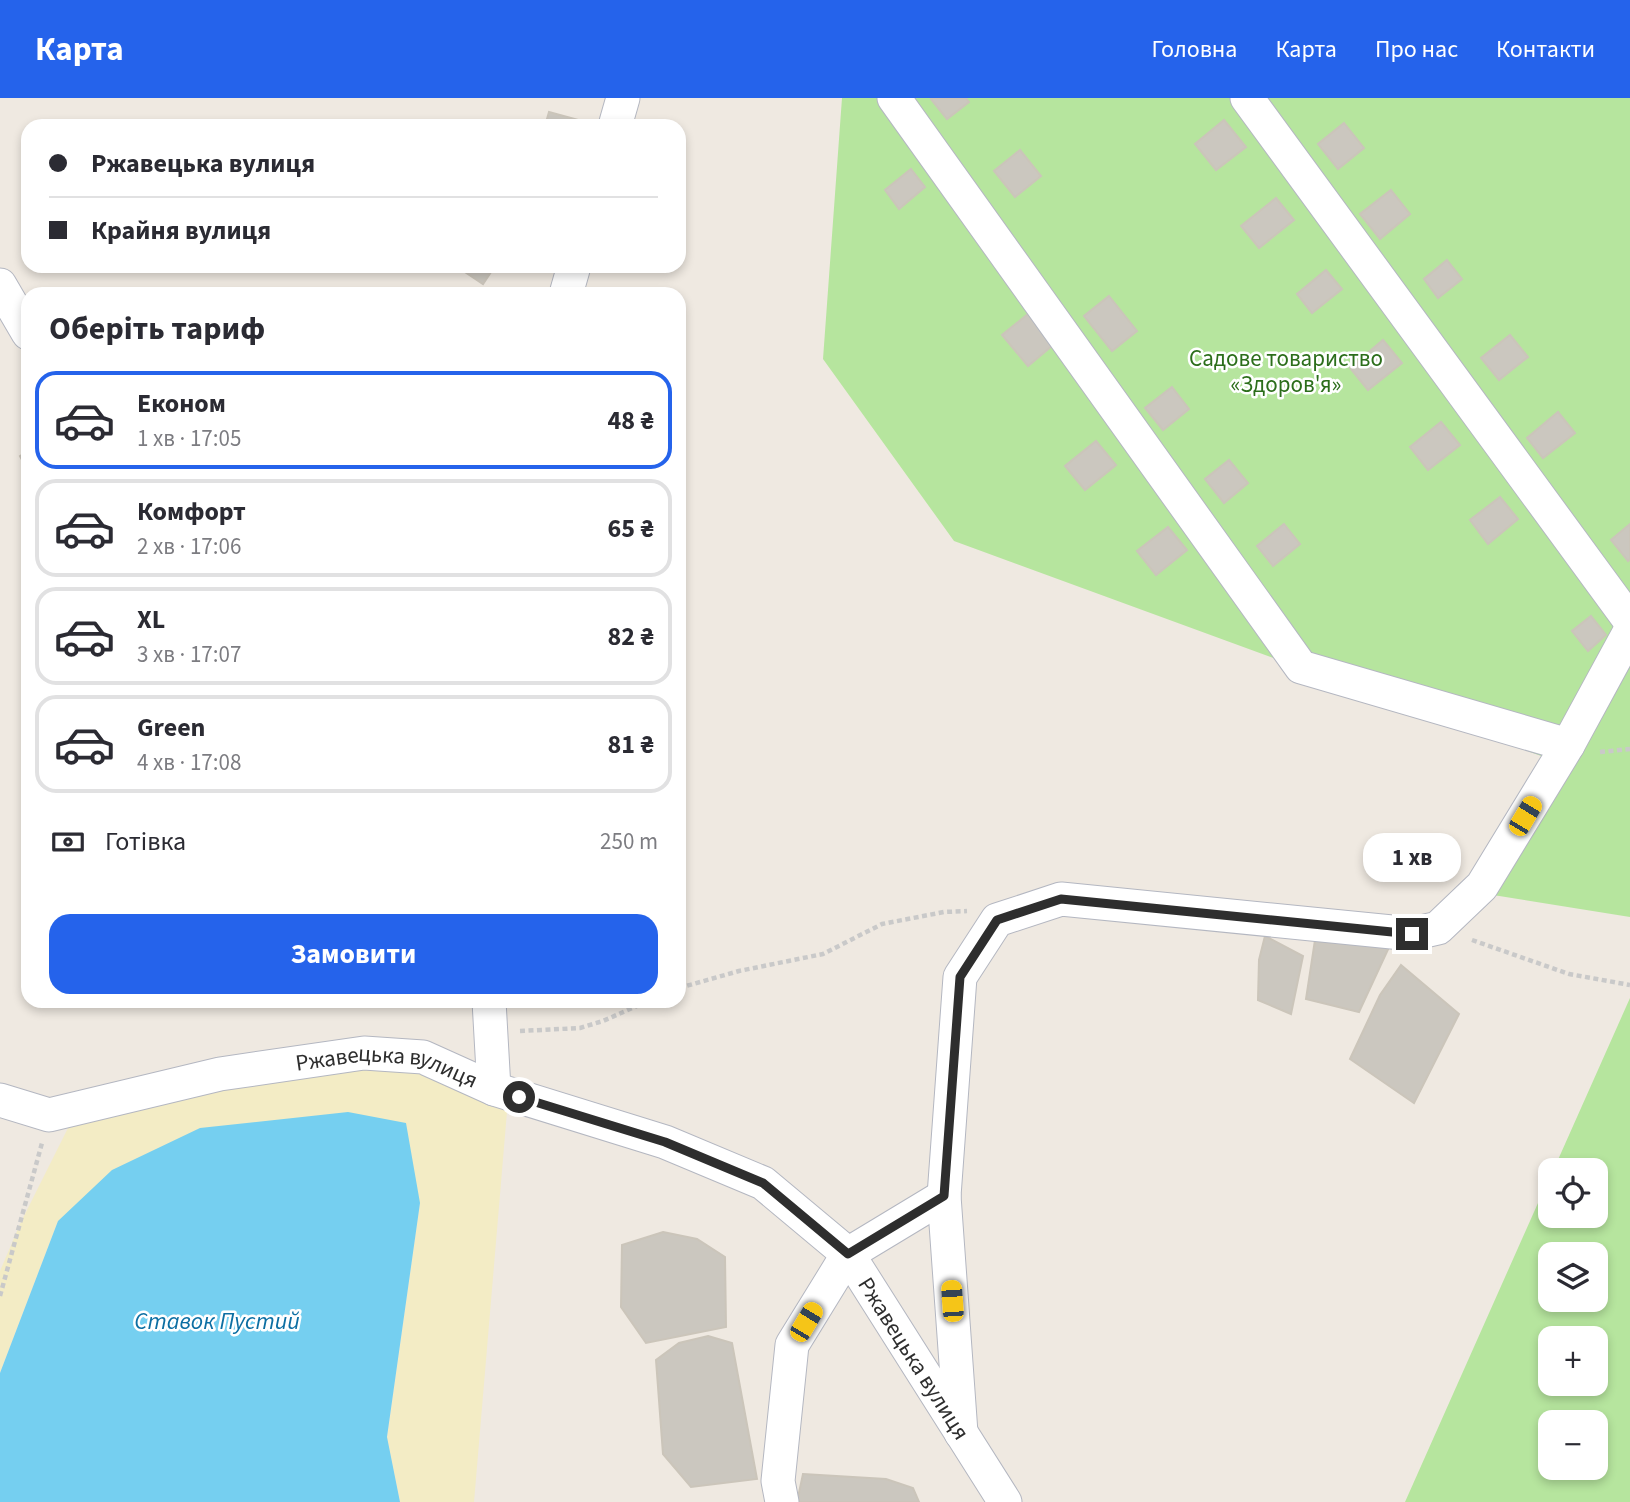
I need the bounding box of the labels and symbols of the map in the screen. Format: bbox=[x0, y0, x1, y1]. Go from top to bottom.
park label: Садове товариство «Здоров'я» bbox=[1189, 342, 1383, 401]
car bbox=[1506, 793, 1545, 839]
callout: 1 хв bbox=[1363, 832, 1461, 882]
route end bbox=[1396, 918, 1428, 950]
street label: Ржавецька вулиця bbox=[293, 1037, 483, 1097]
route start bbox=[503, 1081, 535, 1113]
street label: Ржавецька вулиця bbox=[850, 1271, 978, 1446]
car bbox=[941, 1279, 964, 1323]
car bbox=[787, 1299, 826, 1345]
water label: Ставок Пустий bbox=[134, 1304, 300, 1339]

